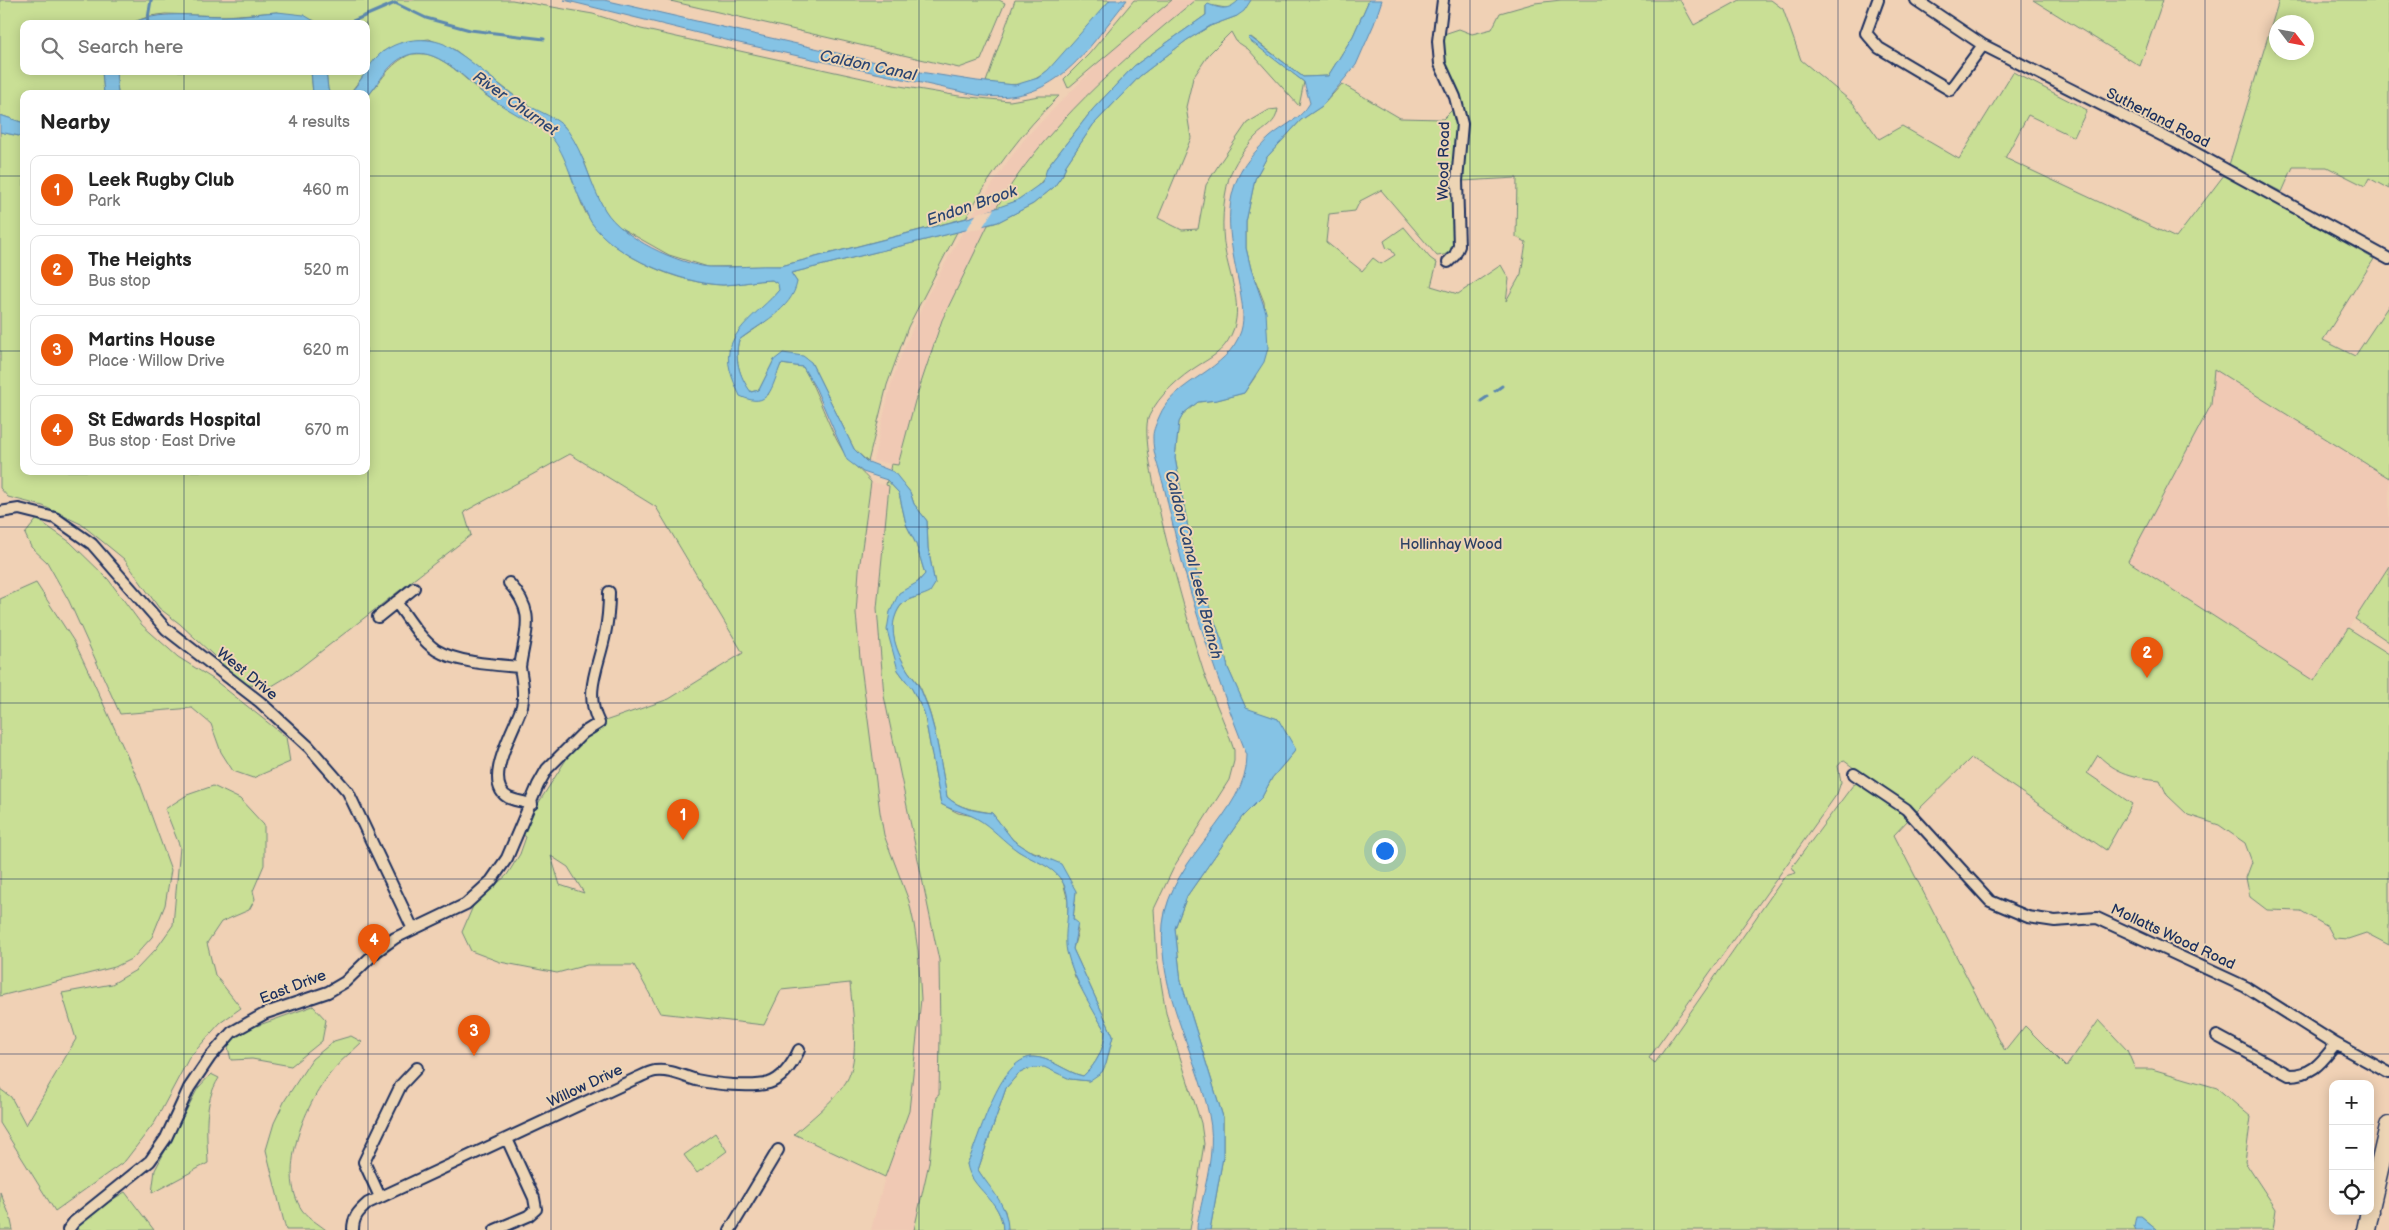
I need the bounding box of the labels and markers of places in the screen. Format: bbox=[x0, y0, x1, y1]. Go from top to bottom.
pin: 2 bbox=[2131, 637, 2163, 678]
pin: 1 bbox=[667, 799, 699, 840]
pin: 4 bbox=[358, 924, 390, 965]
pin: 3 bbox=[458, 1015, 490, 1056]

